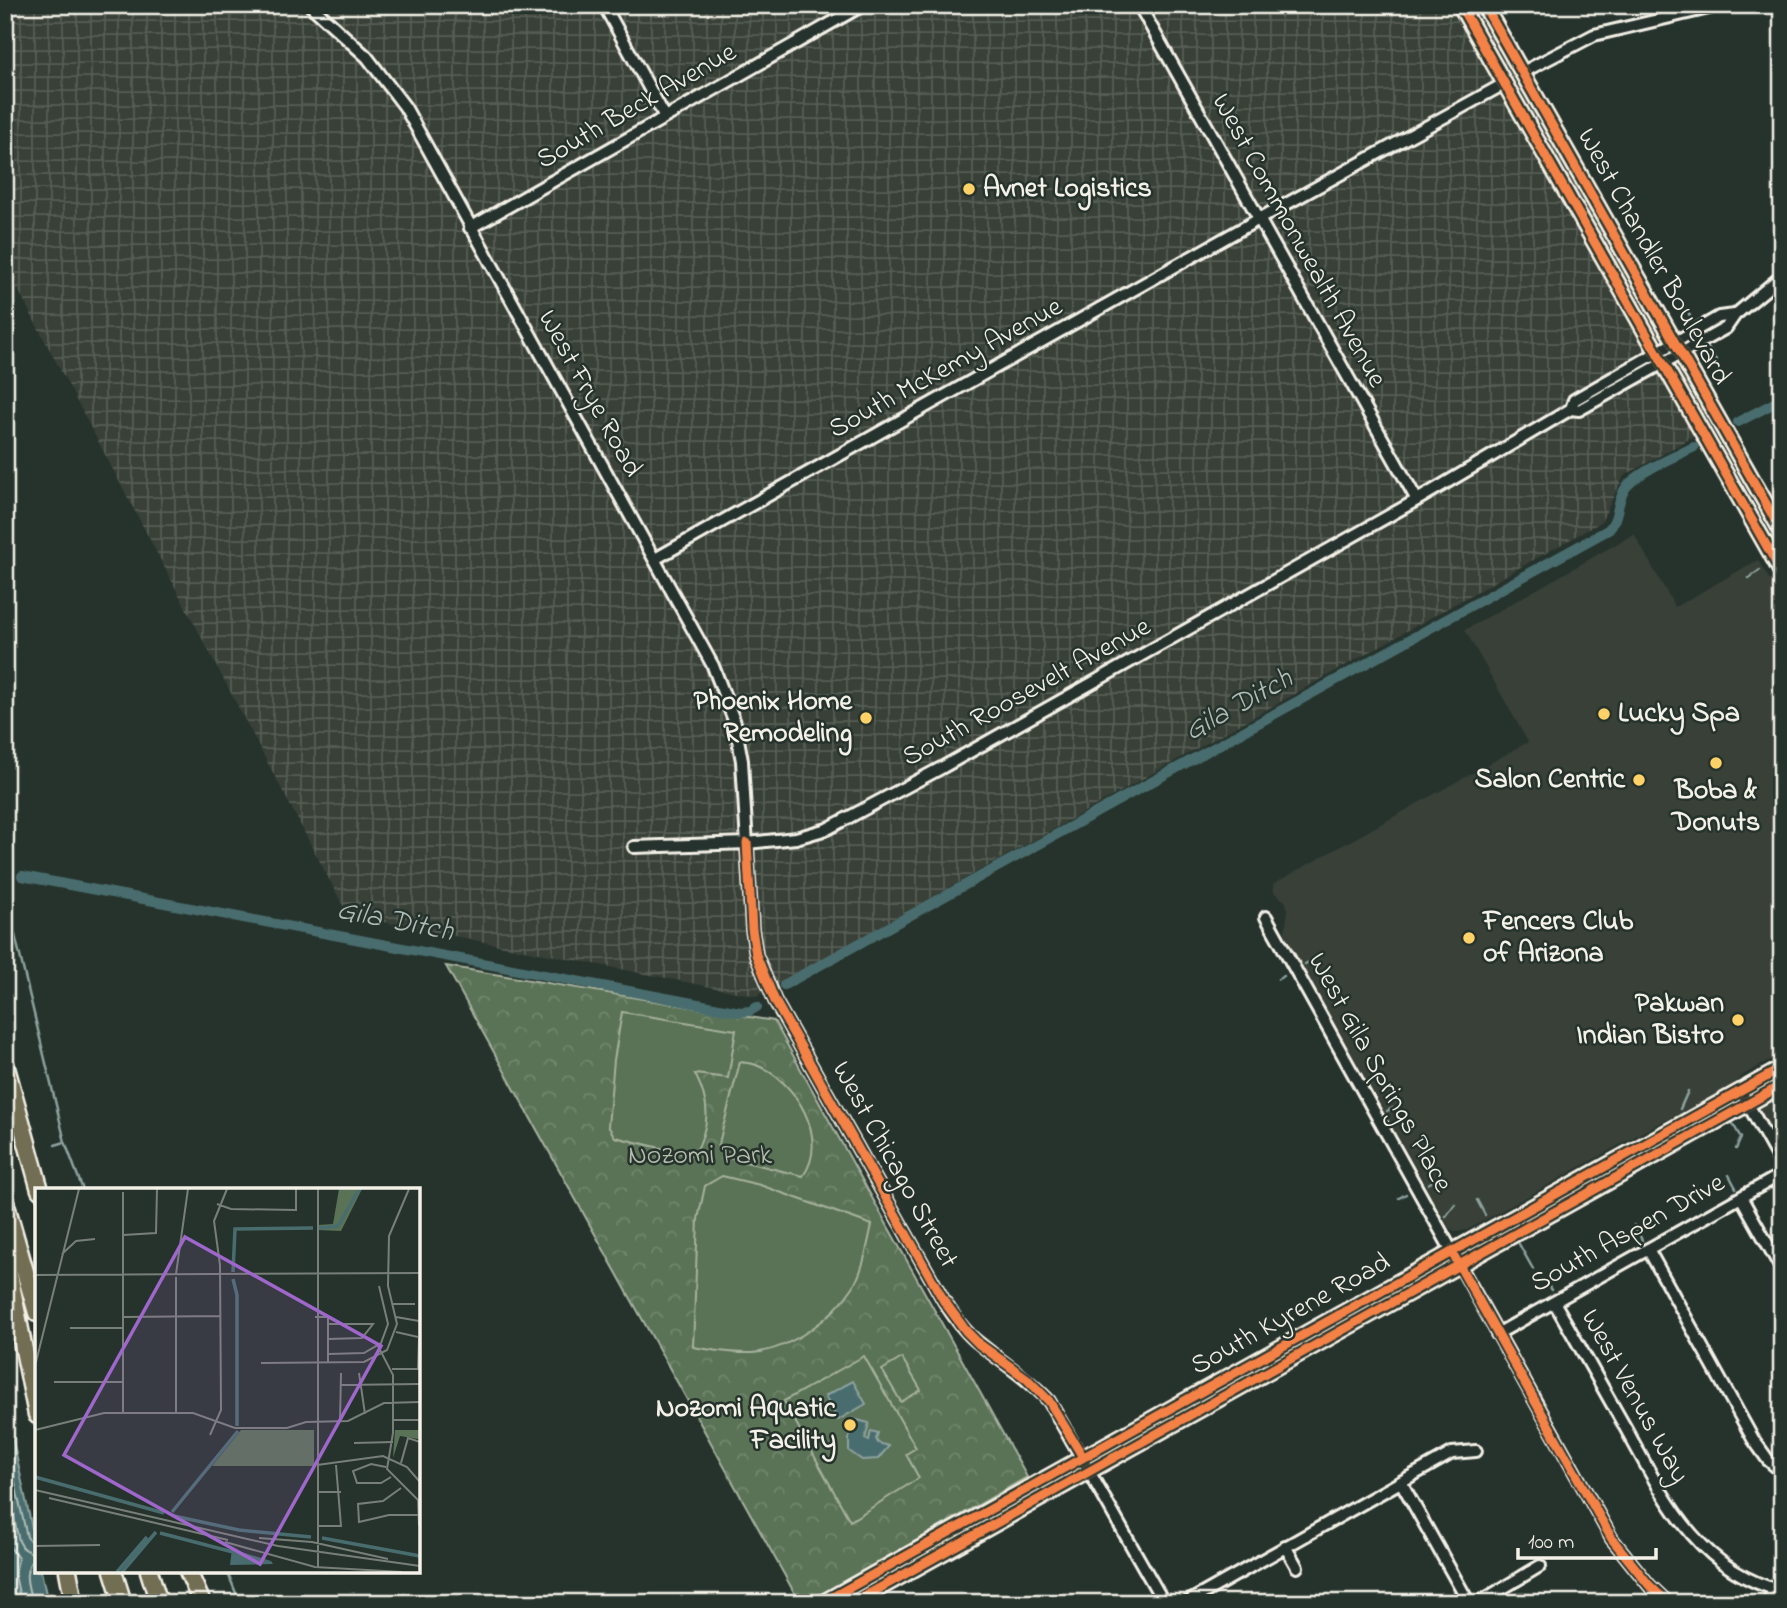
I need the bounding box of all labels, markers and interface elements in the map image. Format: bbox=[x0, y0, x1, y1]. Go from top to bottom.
street label: South Beck Avenue bbox=[529, 33, 745, 181]
street label: West Commonwealth Avenue bbox=[1200, 86, 1396, 396]
street label: West Chandler Boulevard bbox=[1565, 121, 1741, 393]
place label: Avnet Logistics bbox=[983, 169, 1152, 211]
marker: Avnet Logistics bbox=[961, 181, 977, 197]
street label: South McKemy Avenue bbox=[822, 287, 1071, 450]
street label: West Frye Road bbox=[526, 303, 652, 485]
street label: South Roosevelt Avenue bbox=[895, 607, 1159, 778]
water label: Gila Ditch bbox=[1177, 658, 1302, 754]
place label: Phoenix Home Remodeling bbox=[694, 682, 853, 756]
place label: Lucky Spa bbox=[1618, 694, 1740, 735]
marker: Lucky Spa bbox=[1596, 706, 1612, 722]
marker: Phoenix Home Remodeling bbox=[858, 710, 874, 726]
marker: Boba & Donuts bbox=[1708, 755, 1724, 771]
place label: Salon Centric bbox=[1475, 760, 1626, 801]
place label: Boba & Donuts bbox=[1670, 771, 1760, 844]
marker: Salon Centric bbox=[1631, 772, 1647, 788]
water label: Gila Ditch bbox=[333, 889, 458, 955]
place label: Fencers Club of Arizona bbox=[1481, 902, 1633, 975]
marker: Fencers Club of Arizona bbox=[1461, 930, 1477, 946]
street label: West Gila Springs Place bbox=[1296, 946, 1462, 1201]
place label: Pakwan Indian Bistro bbox=[1576, 984, 1724, 1057]
marker: Pakwan Indian Bistro bbox=[1730, 1012, 1746, 1028]
street label: West Chicago Street bbox=[820, 1054, 968, 1276]
park label: Nozomi Park bbox=[628, 1136, 773, 1177]
street label: South Aspen Drive bbox=[1523, 1163, 1733, 1304]
inset map bbox=[35, 1188, 420, 1573]
street label: South Kyrene Road bbox=[1184, 1243, 1399, 1387]
street label: West Venus Way bbox=[1569, 1302, 1699, 1492]
place label: Nozomi Aquatic Facility bbox=[656, 1389, 837, 1462]
marker: Nozomi Aquatic Facility bbox=[842, 1417, 858, 1433]
scale bar bbox=[1518, 1517, 1656, 1561]
text: 100 m bbox=[1528, 1528, 1574, 1558]

